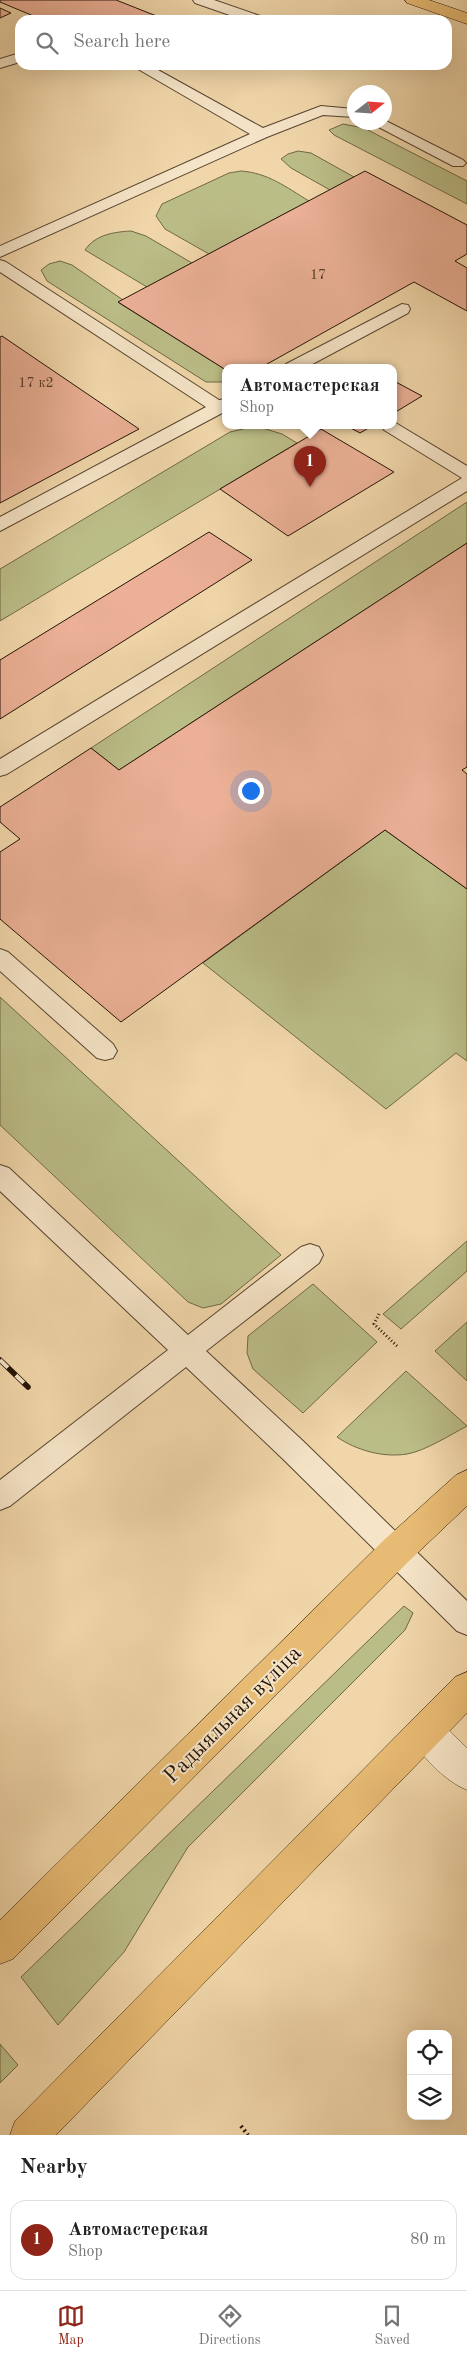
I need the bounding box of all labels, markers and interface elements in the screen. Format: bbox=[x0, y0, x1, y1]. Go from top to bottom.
search box bbox=[15, 15, 452, 70]
icon: search bbox=[33, 29, 61, 57]
text: Search here bbox=[73, 33, 170, 52]
north arrow bbox=[347, 85, 392, 130]
house number: 17 bbox=[310, 268, 326, 282]
popup bbox=[222, 364, 397, 429]
house number: 17 к2 bbox=[18, 376, 54, 390]
text: Автомастерская bbox=[239, 377, 380, 396]
text: Shop bbox=[239, 400, 274, 416]
pin: 1 bbox=[294, 446, 326, 487]
your location bbox=[238, 778, 264, 804]
street label: Радыяльная вуліца bbox=[160, 1642, 306, 1788]
map controls bbox=[407, 2030, 452, 2120]
button: locate bbox=[407, 2030, 452, 2075]
button: layers bbox=[407, 2075, 452, 2120]
text: Nearby bbox=[20, 2157, 88, 2178]
text: Автомастерская bbox=[68, 2221, 209, 2240]
text: 1 bbox=[32, 2232, 42, 2248]
text: 80 m bbox=[410, 2232, 446, 2248]
text: Shop bbox=[68, 2244, 103, 2260]
tab: Map bbox=[57, 2302, 85, 2349]
tab: Directions bbox=[199, 2302, 261, 2349]
tab: Saved bbox=[374, 2302, 410, 2349]

